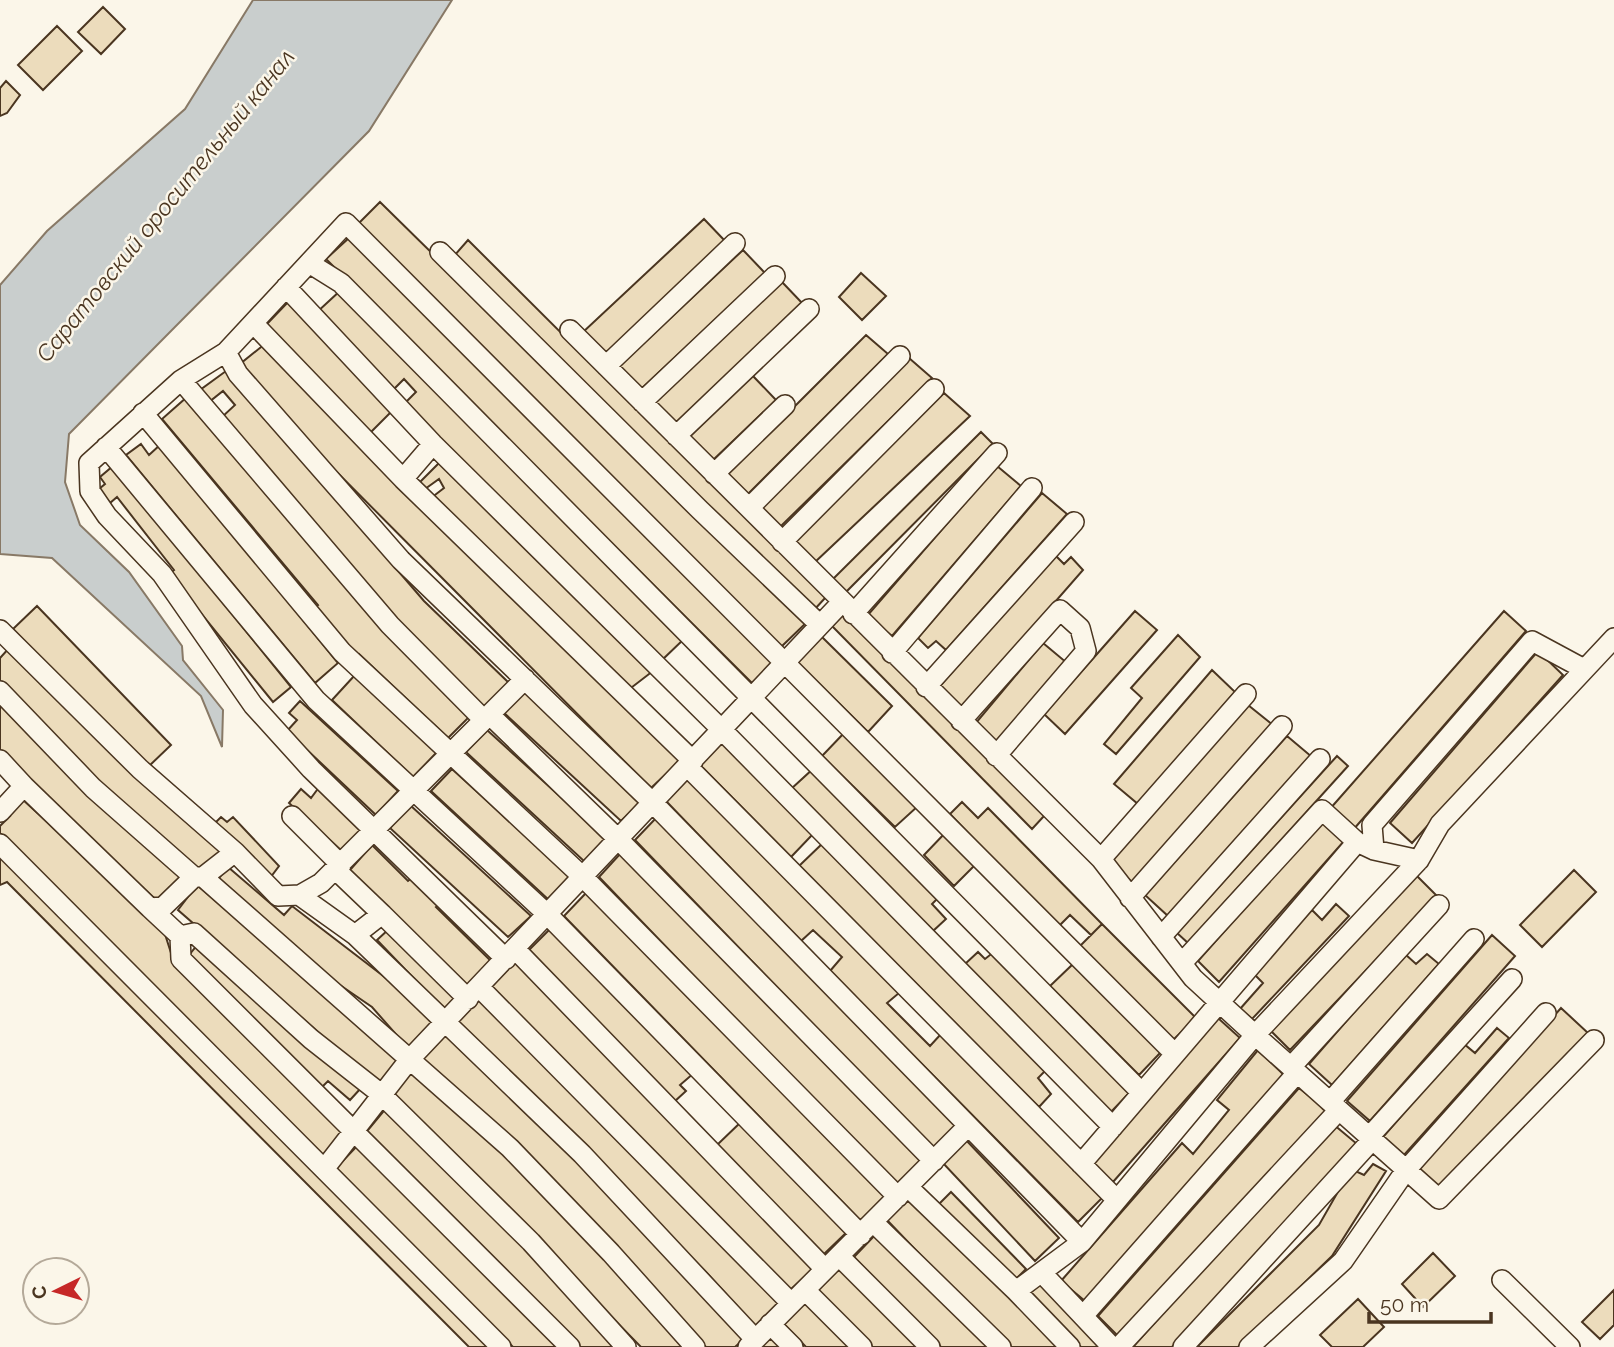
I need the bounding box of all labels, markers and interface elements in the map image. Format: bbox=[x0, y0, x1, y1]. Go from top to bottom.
water label: Саратовский оросительный канал bbox=[30, 43, 300, 367]
north arrow bbox=[21, 1256, 91, 1326]
scale bar bbox=[1369, 1280, 1492, 1324]
text: С bbox=[28, 1285, 51, 1300]
text: 50 m bbox=[1380, 1292, 1429, 1317]

